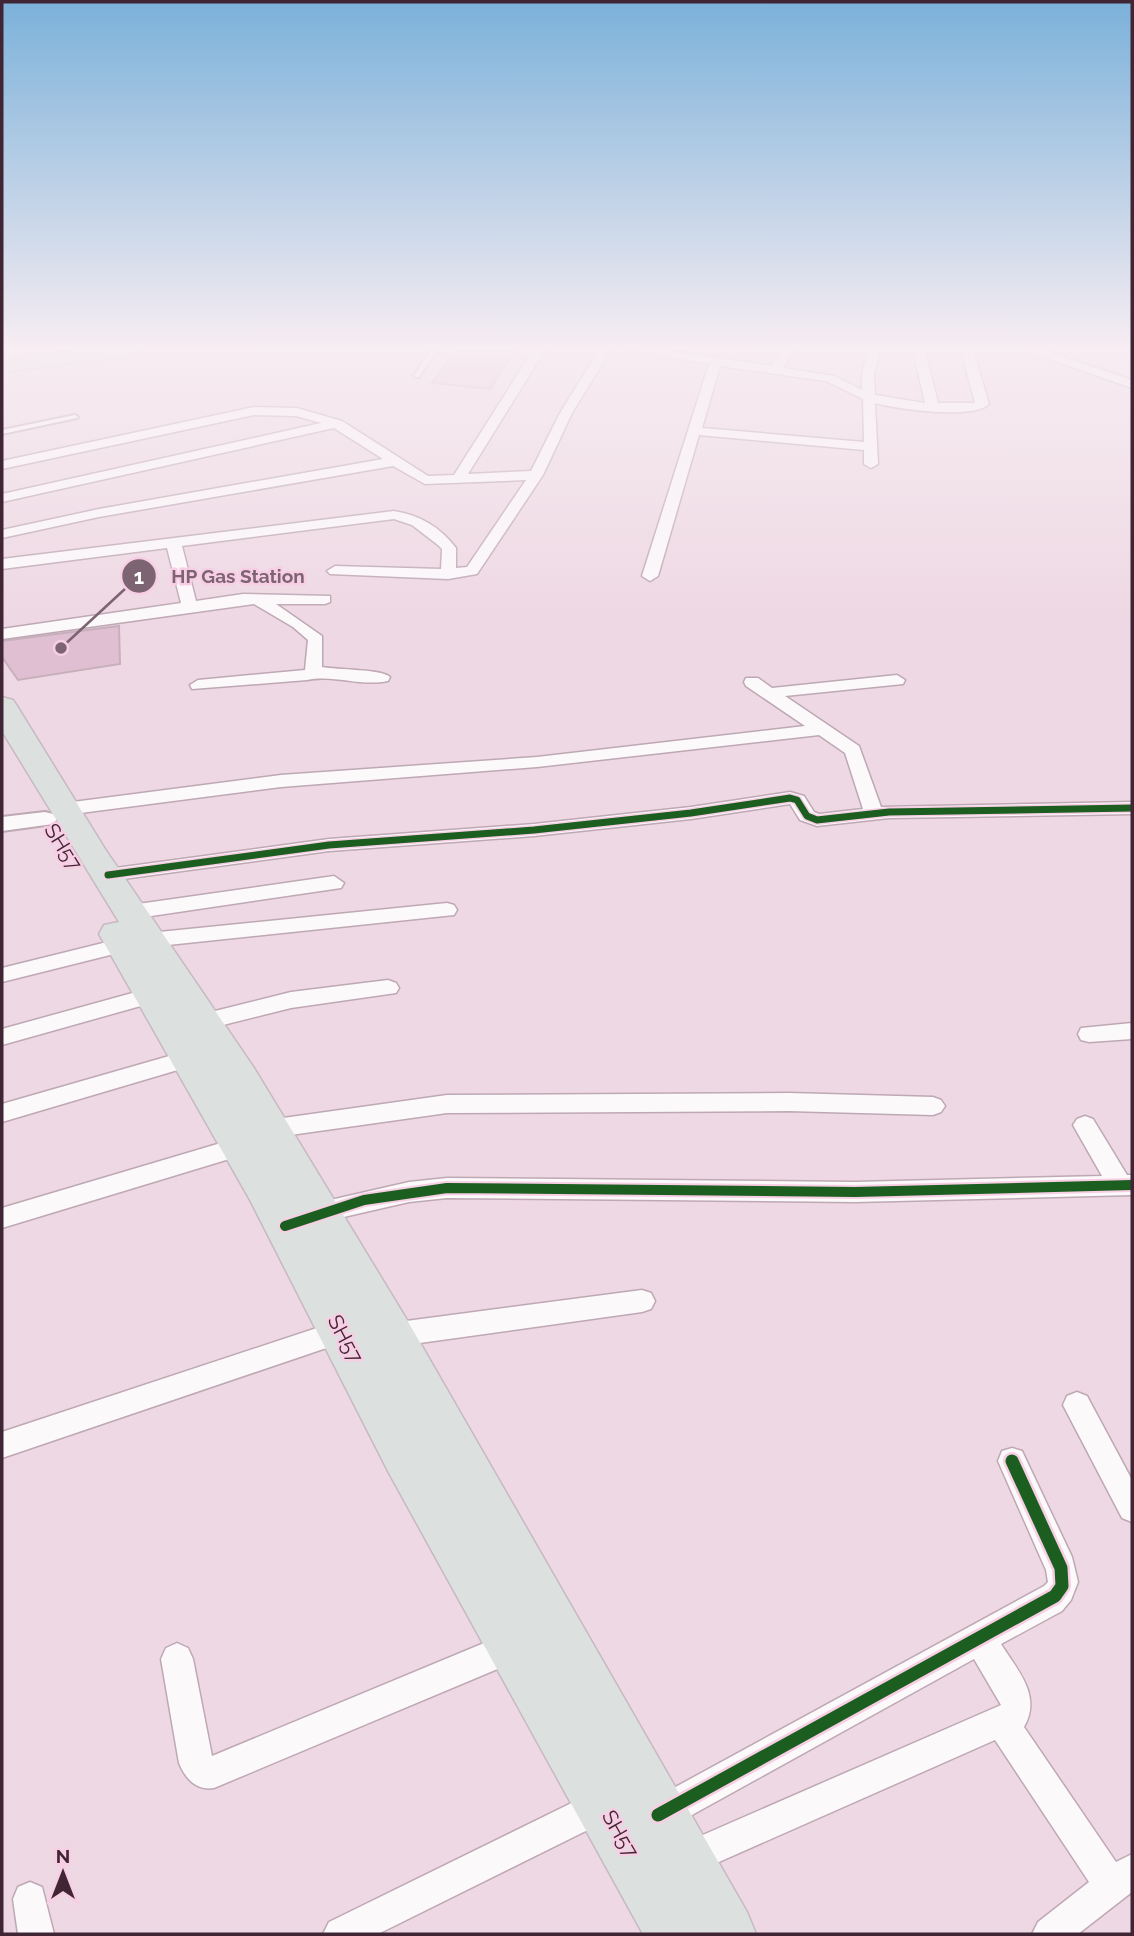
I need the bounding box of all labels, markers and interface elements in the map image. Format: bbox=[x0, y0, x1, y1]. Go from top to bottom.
callout: HP Gas Station bbox=[122, 556, 319, 596]
text: 1 bbox=[134, 564, 144, 589]
text: HP Gas Station bbox=[171, 565, 305, 587]
street label: SH57 bbox=[39, 819, 88, 876]
street label: SH57 bbox=[322, 1310, 369, 1368]
street label: SH57 bbox=[597, 1805, 644, 1863]
north arrow bbox=[28, 1838, 98, 1908]
text: N bbox=[56, 1845, 70, 1867]

